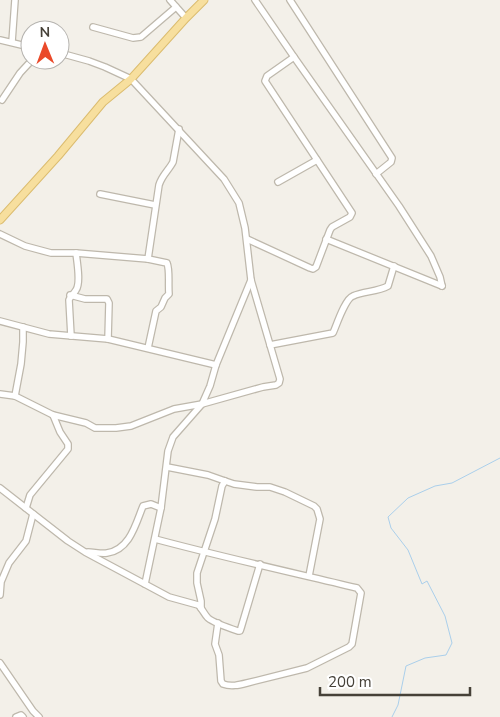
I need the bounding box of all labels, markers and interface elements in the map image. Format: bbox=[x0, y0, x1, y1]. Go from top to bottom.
north arrow bbox=[20, 20, 70, 70]
text: N bbox=[39, 23, 50, 42]
scale bar bbox=[320, 664, 470, 696]
text: 200 m bbox=[328, 672, 372, 692]

